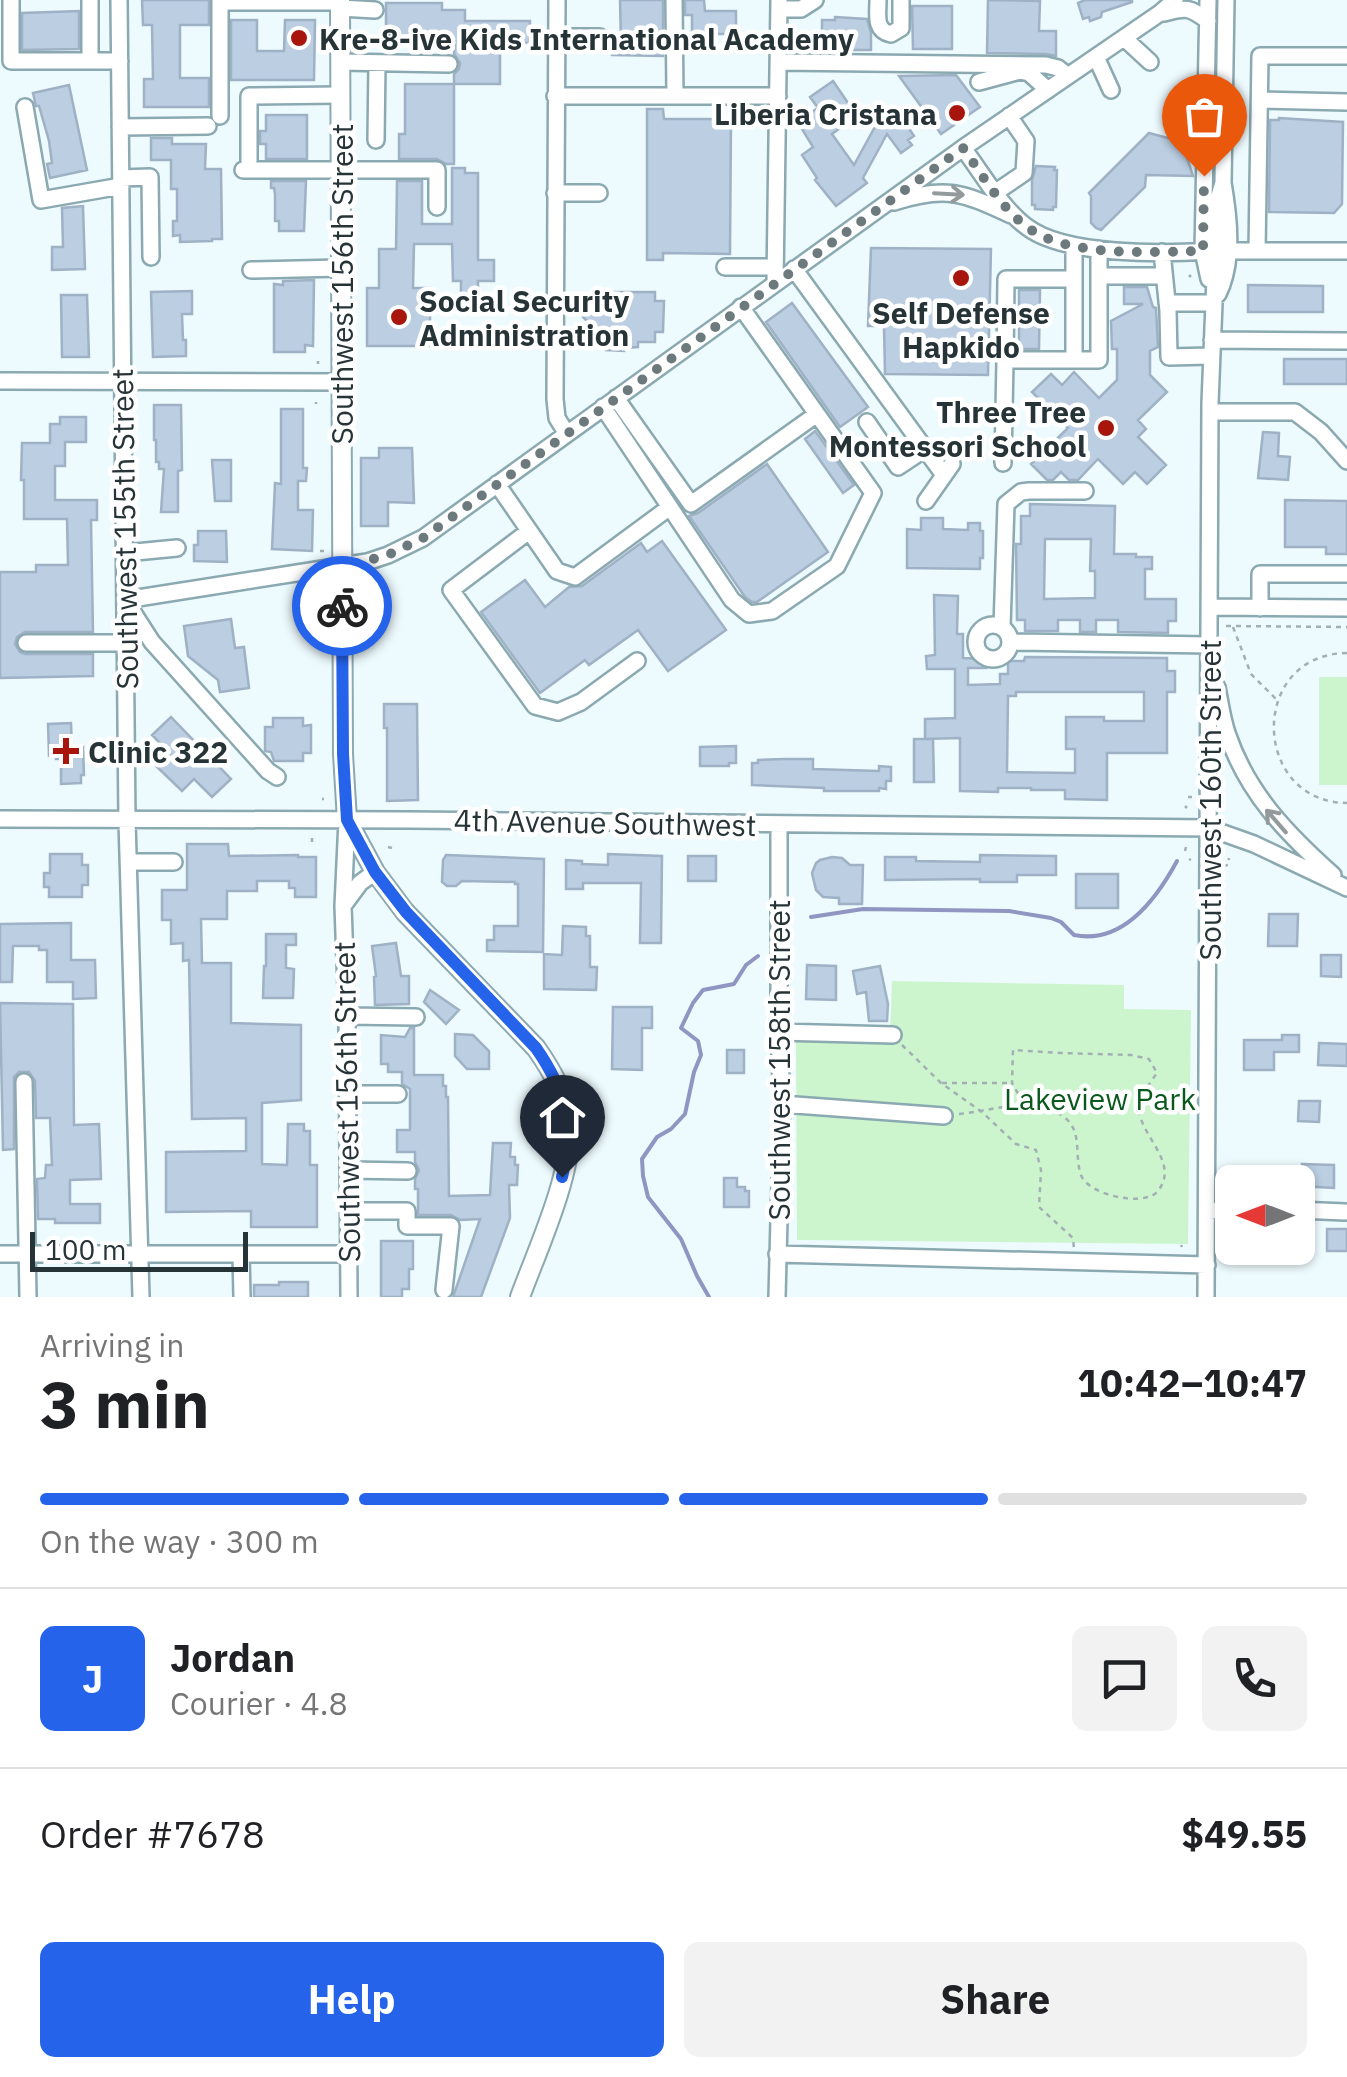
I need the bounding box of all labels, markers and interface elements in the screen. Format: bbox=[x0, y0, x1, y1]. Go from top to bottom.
place label: Kre-8-ive Kids International Academy bbox=[319, 19, 854, 58]
marker: Kre-8-ive Kids International Academy bbox=[288, 27, 310, 49]
pin bbox=[1162, 74, 1247, 177]
icon: bag bbox=[1177, 89, 1232, 144]
place label: Liberia Cristana bbox=[714, 94, 937, 133]
marker: Liberia Cristana bbox=[946, 102, 968, 124]
street label: Southwest 156th Street bbox=[322, 124, 361, 445]
one-way arrow bbox=[932, 185, 965, 204]
marker: Self Defense Hapkido bbox=[950, 267, 972, 289]
place label: Social Security Administration bbox=[419, 281, 629, 354]
place label: Self Defense Hapkido bbox=[872, 293, 1050, 366]
marker: Social Security Administration bbox=[388, 306, 410, 328]
street label: Southwest 155th Street bbox=[102, 368, 146, 690]
place label: Three Tree Montessori School bbox=[829, 392, 1086, 465]
marker: Three Tree Montessori School bbox=[1095, 417, 1117, 439]
courier bbox=[292, 556, 392, 656]
icon: bike bbox=[315, 579, 370, 634]
street label: Southwest 160th Street bbox=[1190, 640, 1229, 961]
place label: Clinic 322 bbox=[88, 732, 228, 771]
marker: Clinic 322 bbox=[53, 738, 79, 764]
street label: 4th Avenue Southwest bbox=[453, 800, 757, 844]
one-way arrow bbox=[1266, 808, 1288, 834]
street label: Southwest 158th Street bbox=[759, 900, 798, 1221]
street label: Southwest 156th Street bbox=[324, 941, 368, 1263]
pin bbox=[520, 1075, 605, 1178]
park label: Lakeview Park bbox=[1004, 1079, 1196, 1118]
icon: home bbox=[535, 1090, 590, 1145]
north arrow bbox=[1215, 1165, 1315, 1265]
map controls bbox=[1215, 1165, 1315, 1265]
scale bar bbox=[30, 1227, 248, 1272]
text: 100 m bbox=[45, 1231, 126, 1268]
text: Arriving in bbox=[40, 1324, 185, 1366]
text: 10:42–10:47 bbox=[1077, 1358, 1307, 1407]
text: 3 min bbox=[40, 1361, 210, 1446]
text: On the way · 300 m bbox=[40, 1520, 319, 1562]
button: chat bbox=[1072, 1626, 1177, 1731]
button: phone bbox=[1202, 1626, 1307, 1731]
text: Jordan bbox=[170, 1633, 295, 1682]
text: J bbox=[82, 1654, 103, 1703]
text: Courier · 4.8 bbox=[170, 1682, 348, 1724]
text: Order #7678 bbox=[40, 1809, 265, 1858]
text: $49.55 bbox=[1181, 1809, 1307, 1858]
button: Help bbox=[40, 1942, 664, 2057]
button: Share bbox=[684, 1942, 1307, 2057]

